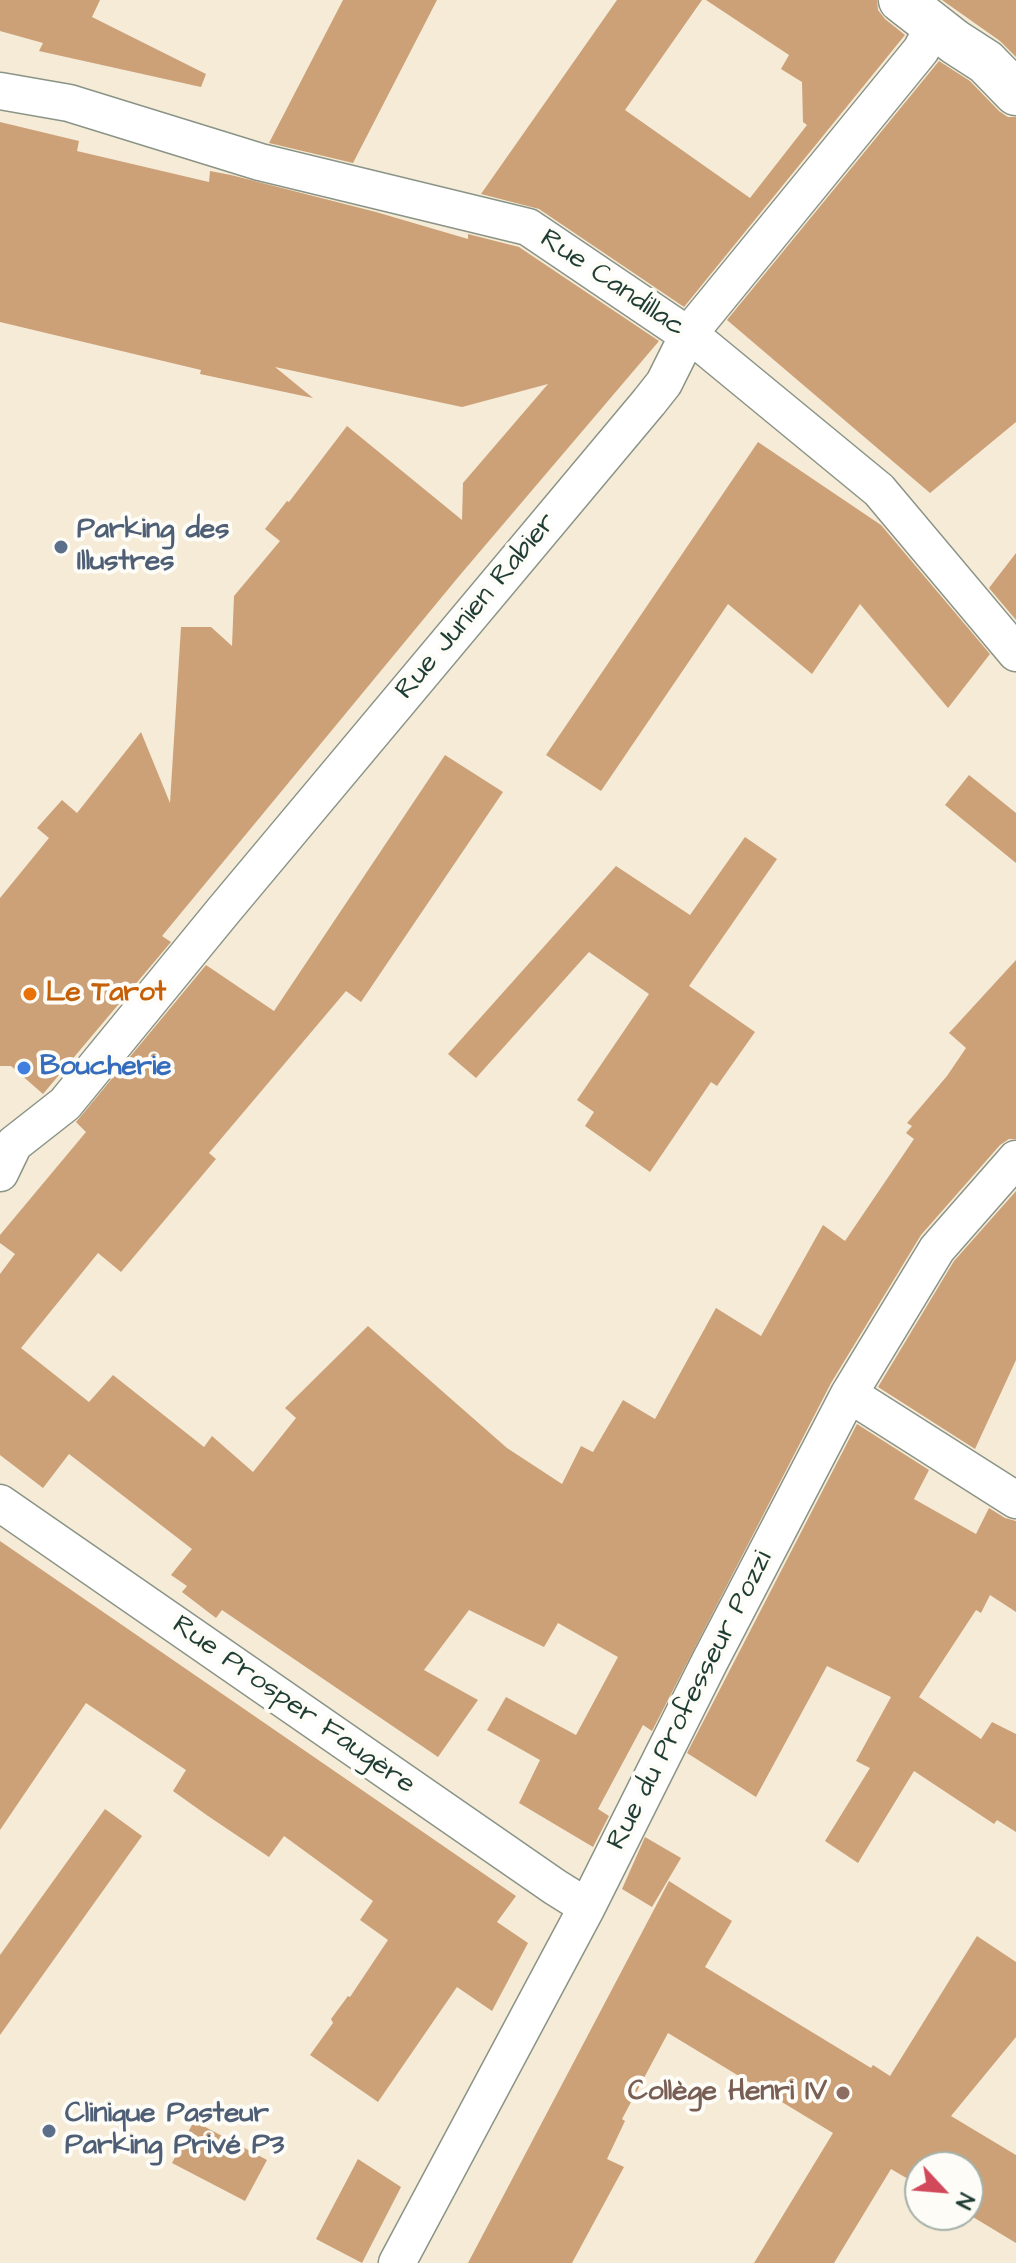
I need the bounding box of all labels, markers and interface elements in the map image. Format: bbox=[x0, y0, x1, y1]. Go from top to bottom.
street label: Rue Candillac bbox=[533, 223, 691, 345]
street label: Rue Junien Rabier bbox=[389, 507, 565, 707]
place label: Parking des Illustres bbox=[77, 514, 229, 580]
marker: Parking des Illustres bbox=[52, 538, 70, 556]
place label: Le Tarot bbox=[46, 977, 166, 1011]
marker: Le Tarot bbox=[21, 985, 39, 1003]
place label: Boucherie bbox=[40, 1051, 171, 1085]
marker: Boucherie bbox=[15, 1059, 33, 1077]
street label: Rue du Professeur Pozzi bbox=[601, 1546, 781, 1856]
street label: Rue Prosper Faugère bbox=[165, 1609, 421, 1803]
place label: Collège Henri IV bbox=[628, 2076, 827, 2110]
marker: Collège Henri IV bbox=[834, 2084, 852, 2102]
place label: Clinique Pasteur Parking Privé P3 bbox=[65, 2098, 284, 2164]
marker: Clinique Pasteur Parking Privé P3 bbox=[40, 2122, 58, 2140]
north arrow bbox=[904, 2151, 984, 2231]
text: N bbox=[947, 2188, 981, 2214]

